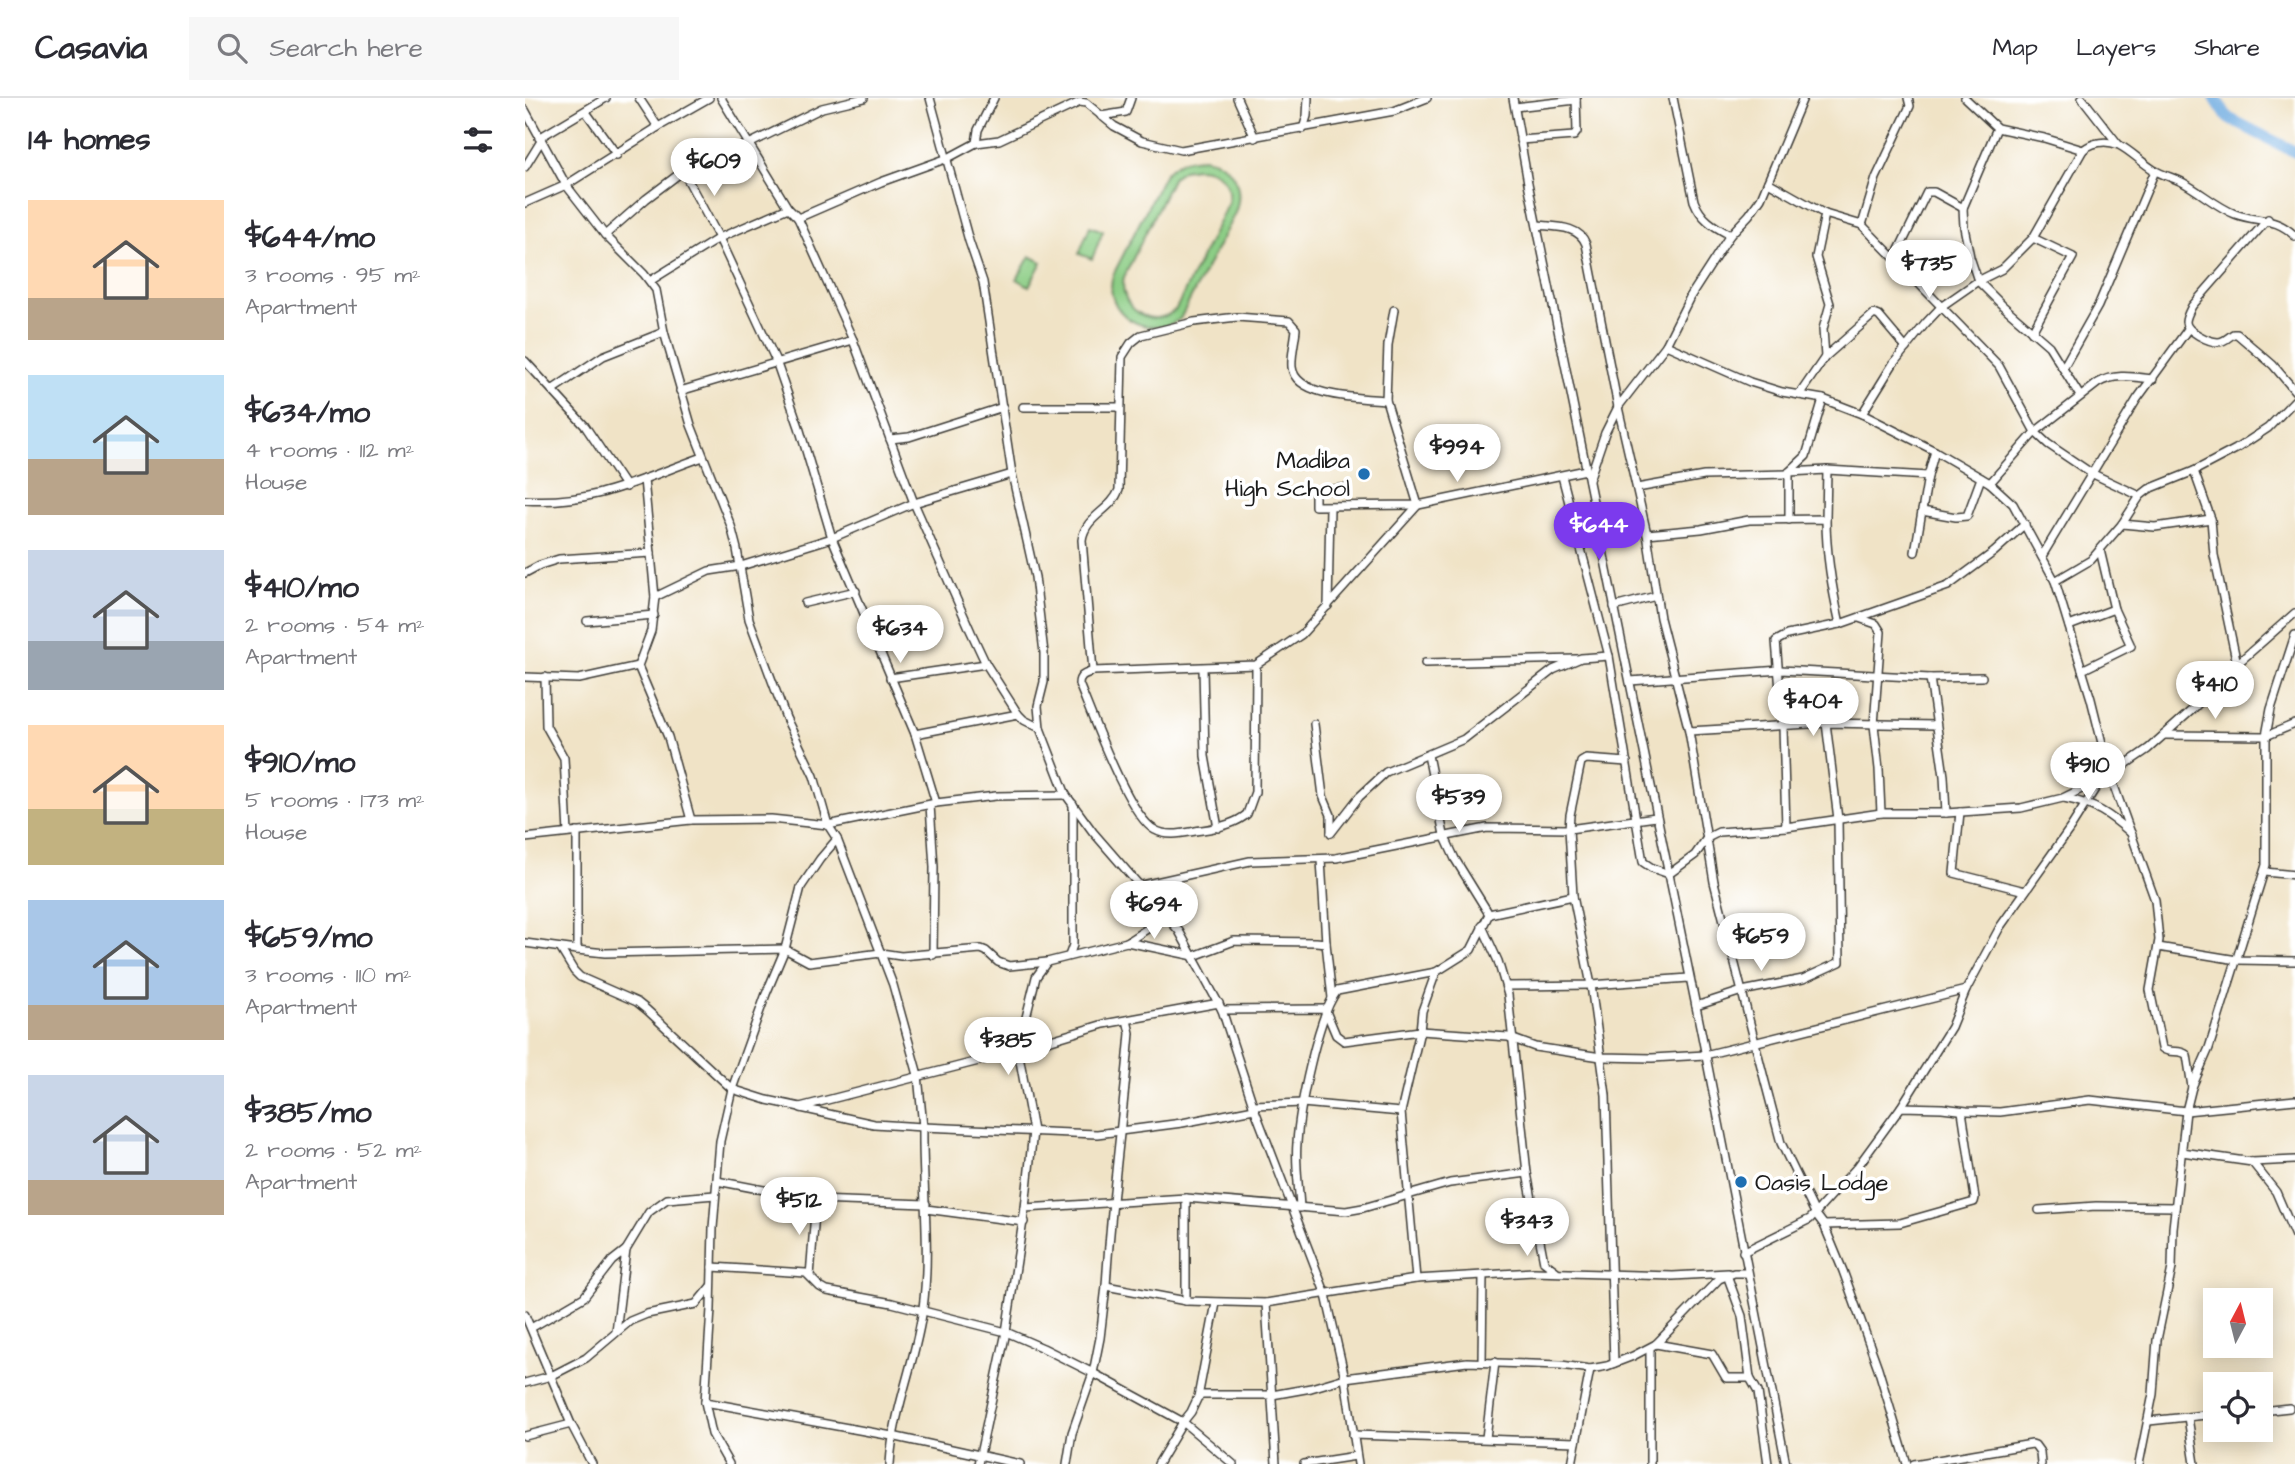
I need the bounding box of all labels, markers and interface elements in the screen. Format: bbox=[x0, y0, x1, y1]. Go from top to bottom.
search box bbox=[189, 17, 679, 80]
text: Casavia bbox=[35, 25, 147, 71]
icon: search bbox=[213, 29, 251, 67]
text: Search here bbox=[269, 30, 423, 66]
text: Map bbox=[1993, 31, 2038, 65]
text: Layers bbox=[2076, 31, 2156, 65]
text: Share bbox=[2194, 31, 2260, 65]
text: 14 homes bbox=[28, 119, 151, 161]
icon: filters bbox=[459, 121, 497, 159]
pin: $609 bbox=[673, 139, 755, 198]
text: $609 bbox=[687, 145, 741, 177]
text: $644/mo bbox=[245, 217, 375, 259]
icon: home bbox=[84, 228, 168, 312]
pin: $735 bbox=[1888, 240, 1970, 300]
text: $735 bbox=[1902, 247, 1956, 279]
text: 3 rooms · 95 m² bbox=[245, 259, 421, 291]
text: Apartment bbox=[245, 291, 357, 323]
text: $634/mo bbox=[245, 392, 370, 434]
icon: home bbox=[84, 403, 168, 487]
pin: $994 bbox=[1416, 424, 1498, 484]
text: $994 bbox=[1430, 431, 1484, 463]
text: 4 rooms · 112 m² bbox=[245, 434, 414, 466]
place label: Madiba High School bbox=[1225, 444, 1350, 507]
text: House bbox=[245, 466, 308, 498]
marker: Madiba High School bbox=[1356, 466, 1372, 482]
pin: $644 bbox=[1558, 503, 1640, 562]
text: $644 bbox=[1570, 509, 1628, 541]
text: $410/mo bbox=[245, 567, 359, 609]
icon: home bbox=[84, 578, 168, 662]
pin: $634 bbox=[859, 606, 941, 665]
text: 2 rooms · 54 m² bbox=[245, 609, 425, 641]
text: $634 bbox=[873, 612, 927, 644]
text: Apartment bbox=[245, 641, 357, 673]
pin: $410 bbox=[2174, 662, 2256, 721]
text: $410 bbox=[2192, 668, 2238, 700]
pin: $404 bbox=[1772, 678, 1854, 738]
text: $404 bbox=[1784, 685, 1842, 717]
text: $910/mo bbox=[245, 742, 355, 784]
pin: $910 bbox=[2047, 742, 2129, 802]
text: $910 bbox=[2066, 749, 2110, 781]
icon: home bbox=[84, 753, 168, 837]
pin: $539 bbox=[1418, 774, 1500, 834]
text: $539 bbox=[1432, 781, 1486, 813]
text: 5 rooms · 173 m² bbox=[245, 784, 425, 816]
text: House bbox=[245, 816, 308, 848]
pin: $694 bbox=[1113, 882, 1195, 941]
text: $694 bbox=[1126, 888, 1182, 920]
pin: $659 bbox=[1720, 914, 1802, 973]
text: $659/mo bbox=[245, 917, 373, 959]
text: $659 bbox=[1733, 920, 1789, 952]
icon: home bbox=[84, 928, 168, 1012]
text: 3 rooms · 110 m² bbox=[245, 959, 412, 991]
text: Apartment bbox=[245, 991, 357, 1023]
pin: $385 bbox=[967, 1018, 1049, 1077]
text: $385 bbox=[980, 1024, 1036, 1056]
text: $385/mo bbox=[245, 1092, 372, 1134]
icon: home bbox=[84, 1103, 168, 1187]
text: 2 rooms · 52 m² bbox=[245, 1134, 422, 1166]
text: Apartment bbox=[245, 1166, 357, 1198]
place label: Oasis Lodge bbox=[1755, 1166, 1888, 1201]
marker: Oasis Lodge bbox=[1733, 1174, 1749, 1190]
pin: $512 bbox=[758, 1178, 840, 1237]
text: $512 bbox=[776, 1184, 822, 1216]
pin: $343 bbox=[1486, 1198, 1568, 1258]
text: $343 bbox=[1501, 1205, 1553, 1237]
north arrow bbox=[2203, 1288, 2273, 1358]
map controls bbox=[2203, 1288, 2273, 1442]
button: locate bbox=[2203, 1372, 2273, 1442]

